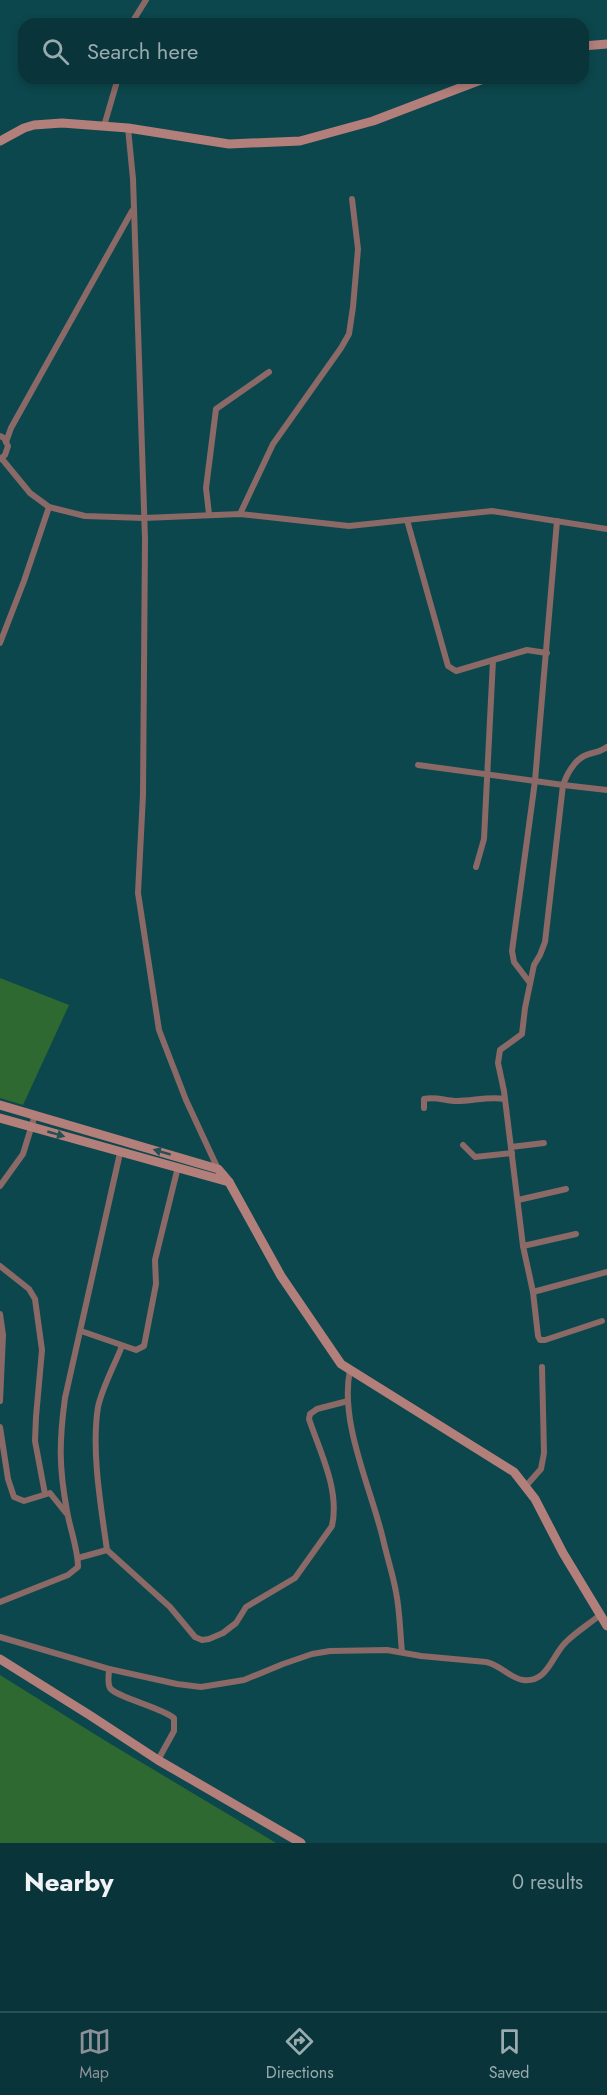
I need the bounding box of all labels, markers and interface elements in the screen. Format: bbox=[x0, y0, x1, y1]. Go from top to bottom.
search box bbox=[18, 18, 589, 84]
icon: search bbox=[39, 35, 72, 68]
text: Search here bbox=[87, 35, 198, 67]
one-way arrow bbox=[47, 1130, 65, 1139]
one-way arrow bbox=[153, 1147, 171, 1156]
text: Nearby bbox=[24, 1863, 113, 1901]
text: 0 results bbox=[512, 1868, 583, 1897]
tab: Map bbox=[78, 2025, 111, 2084]
tab: Directions bbox=[266, 2025, 334, 2084]
tab: Saved bbox=[489, 2025, 529, 2084]

